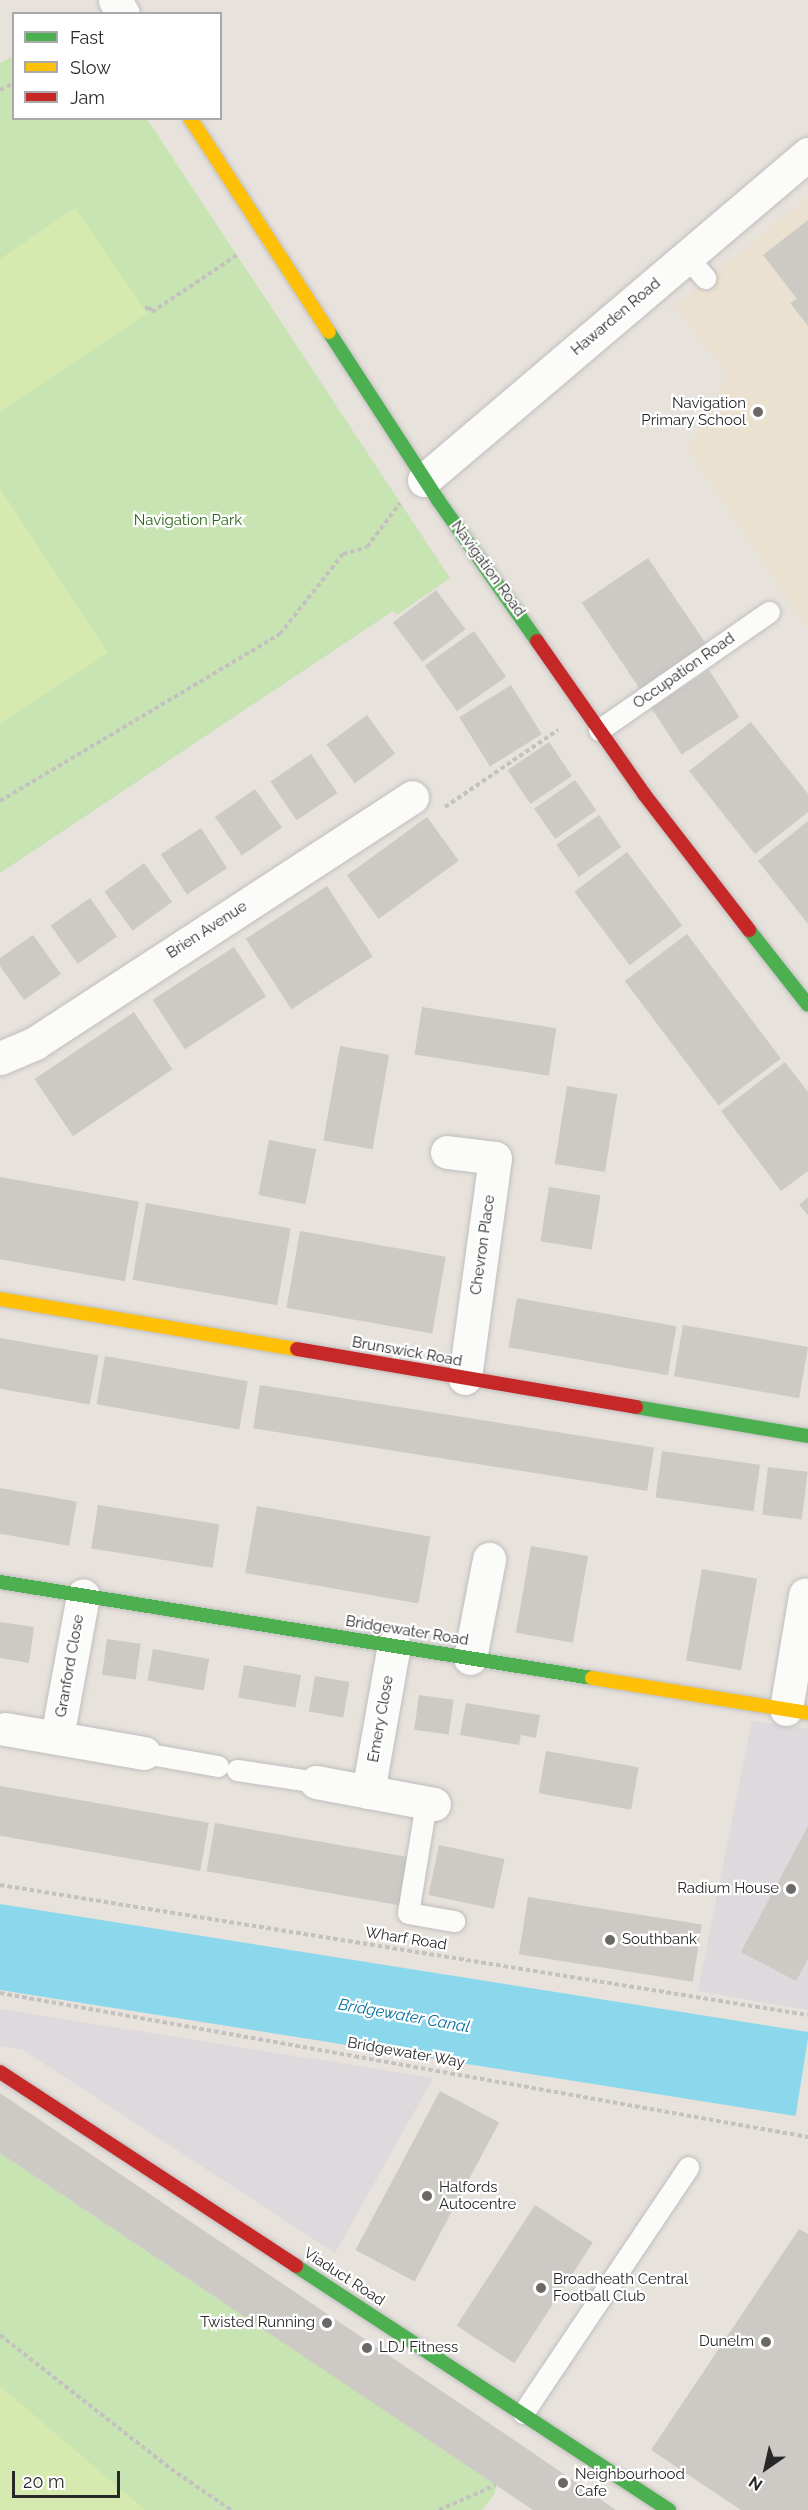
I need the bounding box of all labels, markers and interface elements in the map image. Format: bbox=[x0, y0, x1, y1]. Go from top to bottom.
legend bbox=[12, 12, 222, 120]
text: Fast bbox=[70, 27, 104, 48]
text: Slow bbox=[70, 57, 111, 78]
text: Jam bbox=[70, 87, 105, 108]
street label: Hawarden Road bbox=[568, 274, 664, 360]
place label: Navigation Primary School bbox=[641, 394, 746, 429]
marker: Navigation Primary School bbox=[751, 405, 765, 419]
park label: Navigation Park bbox=[134, 512, 242, 530]
street label: Navigation Road bbox=[447, 518, 529, 620]
street label: Occupation Road bbox=[630, 629, 738, 713]
street label: Brien Avenue bbox=[163, 897, 251, 963]
street label: Chevron Place bbox=[467, 1194, 499, 1296]
street label: Brunswick Road bbox=[351, 1333, 463, 1371]
street label: Bridgewater Road bbox=[344, 1612, 470, 1650]
street label: Granford Close bbox=[52, 1613, 88, 1719]
street label: Emery Close bbox=[364, 1674, 398, 1764]
place label: Radium House bbox=[677, 1880, 779, 1898]
marker: Radium House bbox=[784, 1882, 798, 1896]
street label: Wharf Road bbox=[364, 1924, 448, 1954]
place label: Southbank bbox=[622, 1931, 697, 1949]
marker: Southbank bbox=[603, 1933, 617, 1947]
water label: Bridgewater Canal bbox=[336, 1995, 472, 2037]
street label: Bridgewater Way bbox=[346, 2034, 466, 2072]
place label: Halfords Autocentre bbox=[439, 2178, 516, 2213]
marker: Halfords Autocentre bbox=[420, 2189, 434, 2203]
street label: Viaduct Road bbox=[300, 2244, 388, 2310]
place label: Broadheath Central Football Club bbox=[553, 2270, 688, 2305]
marker: Broadheath Central Football Club bbox=[534, 2281, 548, 2295]
place label: Twisted Running bbox=[200, 2314, 315, 2332]
marker: Twisted Running bbox=[320, 2316, 334, 2330]
place label: Dunelm bbox=[699, 2333, 754, 2351]
marker: Dunelm bbox=[759, 2335, 773, 2349]
place label: LDJ Fitness bbox=[379, 2339, 458, 2357]
marker: LDJ Fitness bbox=[360, 2341, 374, 2355]
north arrow bbox=[736, 2438, 796, 2498]
scale bar bbox=[15, 2459, 123, 2497]
place label: Neighbourhood Cafe bbox=[575, 2465, 685, 2500]
text: 20 m bbox=[23, 2471, 65, 2492]
text: N bbox=[745, 2472, 766, 2495]
marker: Neighbourhood Cafe bbox=[556, 2476, 570, 2490]

